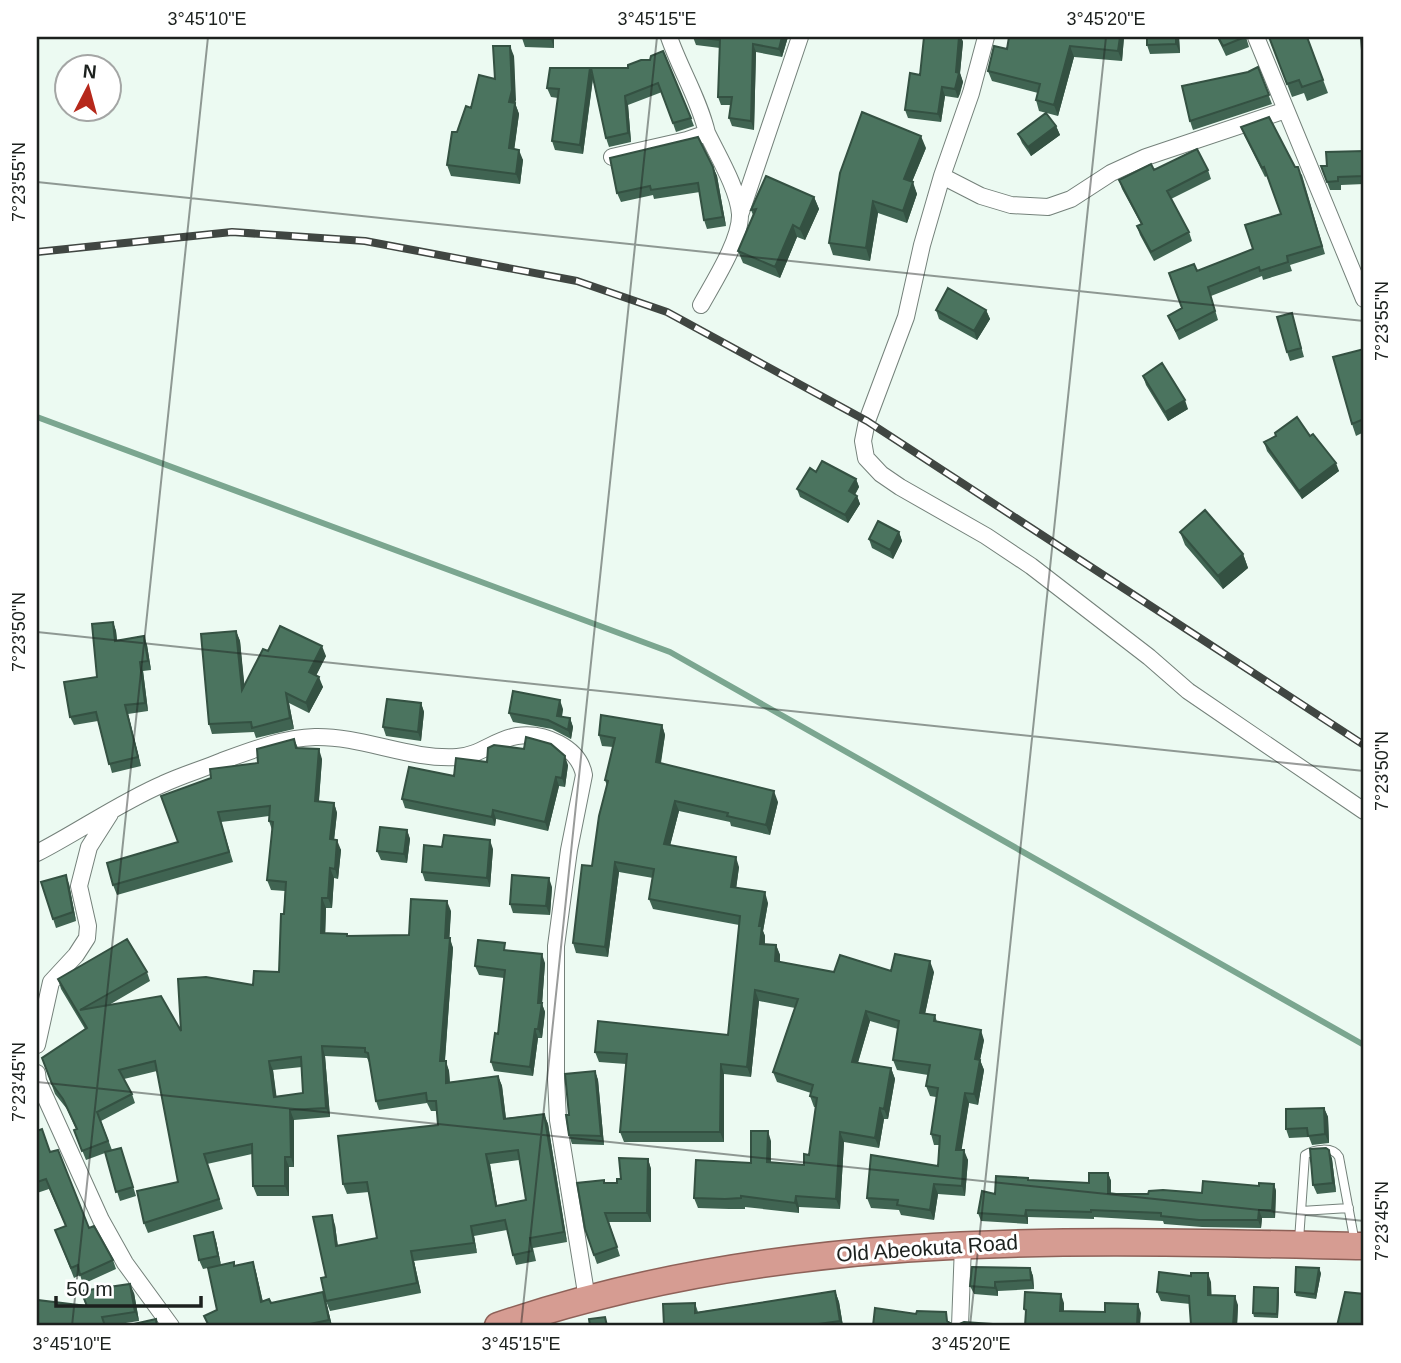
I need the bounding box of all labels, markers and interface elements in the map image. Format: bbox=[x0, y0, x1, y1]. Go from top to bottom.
text: 3°45'10"E bbox=[167, 9, 247, 29]
text: 3°45'15"E bbox=[617, 9, 697, 29]
text: 3°45'20"E bbox=[1066, 9, 1146, 29]
north arrow bbox=[52, 52, 122, 122]
text: N bbox=[82, 60, 98, 83]
text: 7°23'55"N bbox=[9, 142, 29, 222]
text: 7°23'55"N bbox=[1372, 281, 1392, 361]
text: 7°23'50"N bbox=[9, 592, 29, 672]
text: 7°23'50"N bbox=[1372, 731, 1392, 811]
text: 7°23'45"N bbox=[9, 1042, 29, 1122]
text: 7°23'45"N bbox=[1372, 1181, 1392, 1261]
street label: Old Abeokuta Road bbox=[835, 1230, 1019, 1266]
scale bar bbox=[56, 1265, 201, 1309]
text: 50 m bbox=[66, 1277, 113, 1300]
text: 3°45'10"E bbox=[32, 1334, 112, 1354]
text: 3°45'15"E bbox=[481, 1334, 561, 1354]
text: 3°45'20"E bbox=[931, 1334, 1011, 1354]

